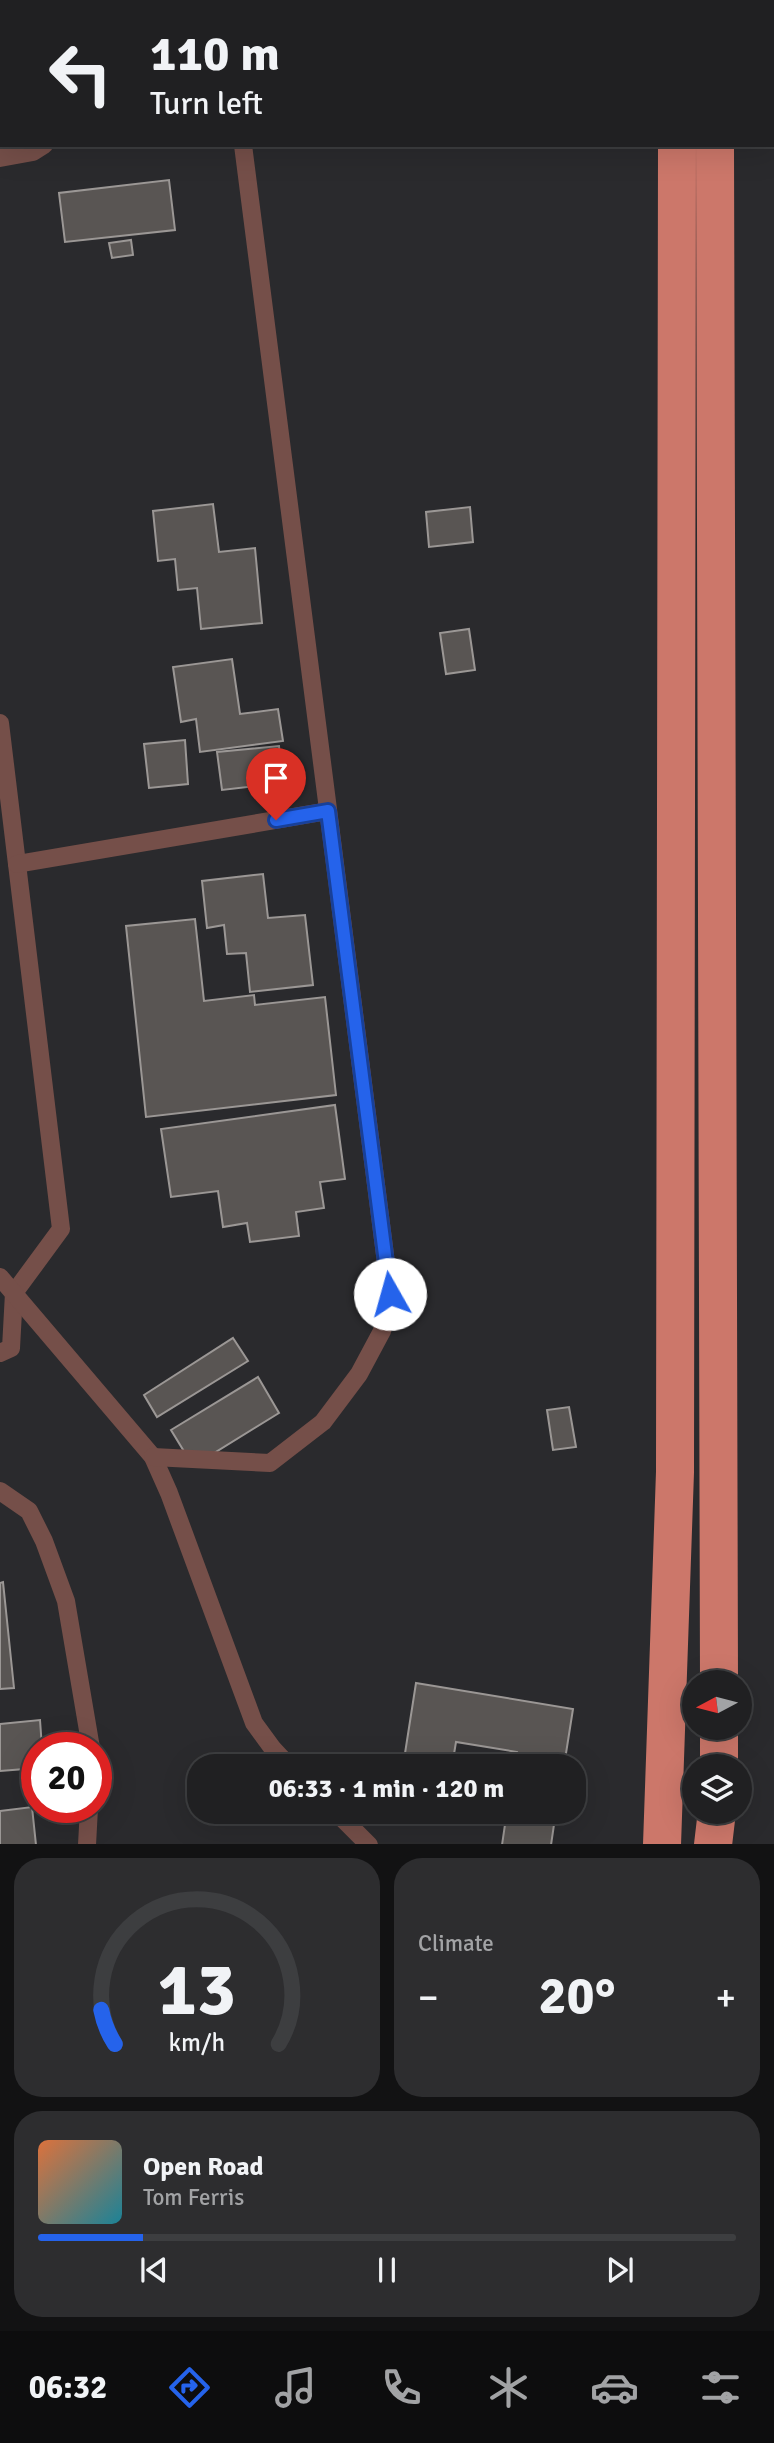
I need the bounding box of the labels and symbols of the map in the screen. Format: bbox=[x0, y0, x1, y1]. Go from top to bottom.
pin bbox=[246, 748, 306, 820]
position arrow bbox=[353, 1257, 427, 1331]
north arrow bbox=[682, 1670, 752, 1740]
speed limit sign: 20 bbox=[21, 1732, 112, 1823]

